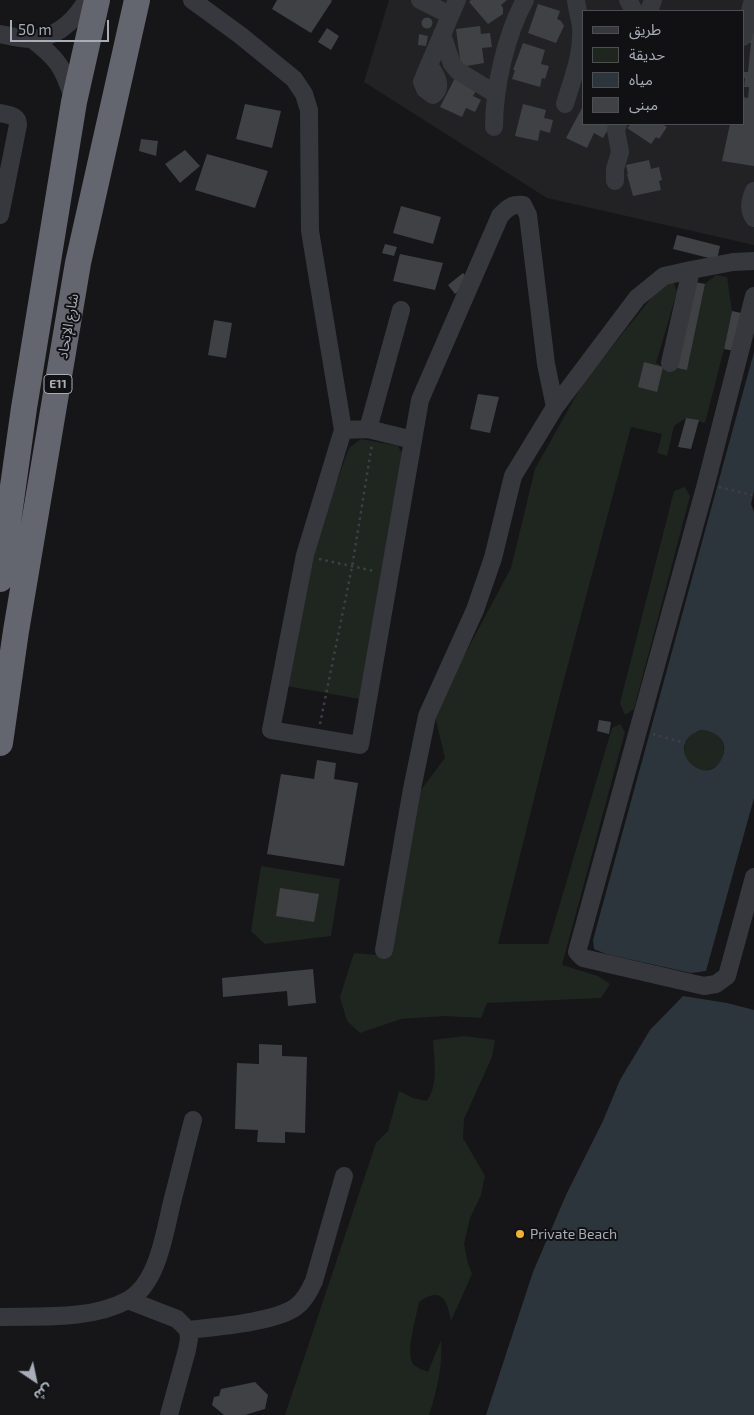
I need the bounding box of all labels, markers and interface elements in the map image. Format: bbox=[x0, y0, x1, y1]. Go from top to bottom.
scale bar bbox=[12, 10, 111, 42]
legend bbox=[582, 10, 744, 125]
text: 50 m bbox=[18, 20, 52, 38]
text: طريق bbox=[629, 20, 661, 38]
text: حديقة bbox=[629, 45, 665, 63]
text: مياه bbox=[629, 70, 653, 88]
text: مبنى bbox=[629, 95, 658, 113]
street label: شارع الإتحاد bbox=[54, 292, 82, 360]
road number: E11 bbox=[44, 374, 72, 394]
place label: Private Beach bbox=[530, 1226, 617, 1242]
marker: Private Beach bbox=[514, 1228, 526, 1240]
north arrow bbox=[10, 1355, 60, 1405]
text: ش bbox=[31, 1380, 56, 1405]

